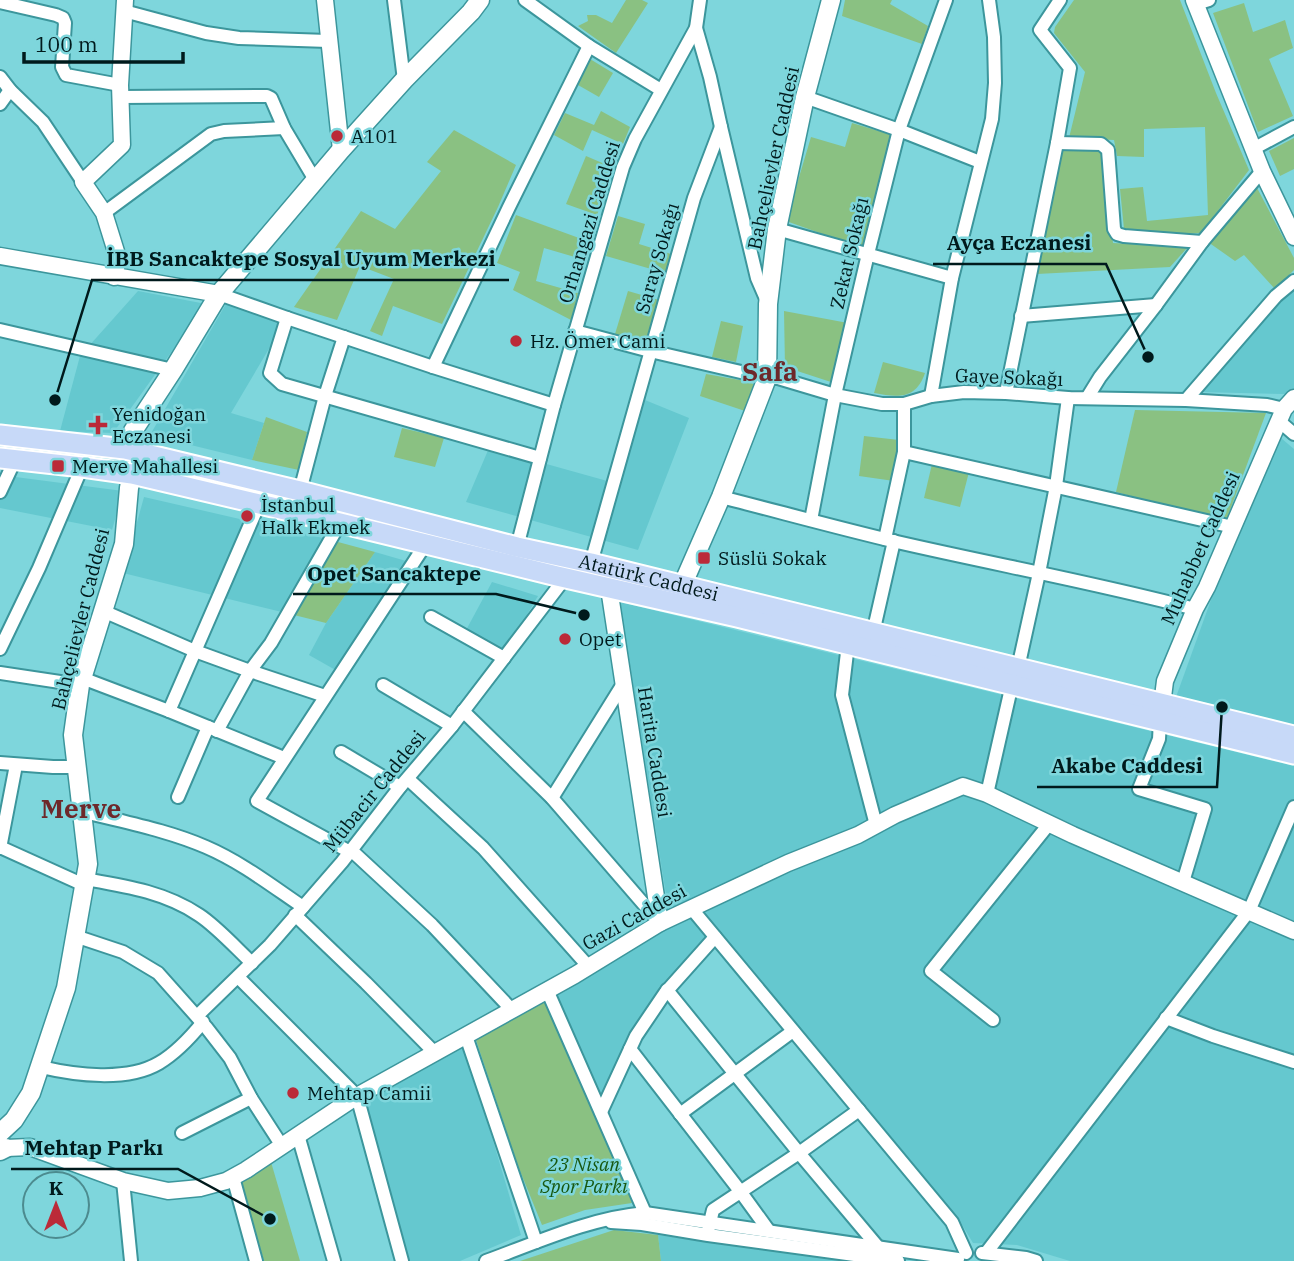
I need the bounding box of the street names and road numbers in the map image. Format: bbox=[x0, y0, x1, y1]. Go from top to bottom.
street label: Bahçelievler Caddesi bbox=[742, 64, 804, 252]
street label: Orhangazi Caddesi bbox=[553, 138, 625, 306]
street label: Zekat Sokağı bbox=[824, 195, 874, 311]
street label: Saray Sokağı bbox=[630, 200, 684, 316]
street label: Gaye Sokağı bbox=[954, 363, 1064, 391]
street label: Muhabbet Caddesi bbox=[1155, 467, 1245, 629]
street label: Bahçelievler Caddesi bbox=[46, 526, 114, 712]
street label: Atatürk Caddesi bbox=[577, 549, 721, 606]
street label: Harita Caddesi bbox=[633, 685, 677, 819]
street label: Mübacir Caddesi bbox=[317, 725, 431, 857]
street label: Gazi Caddesi bbox=[578, 879, 690, 955]

